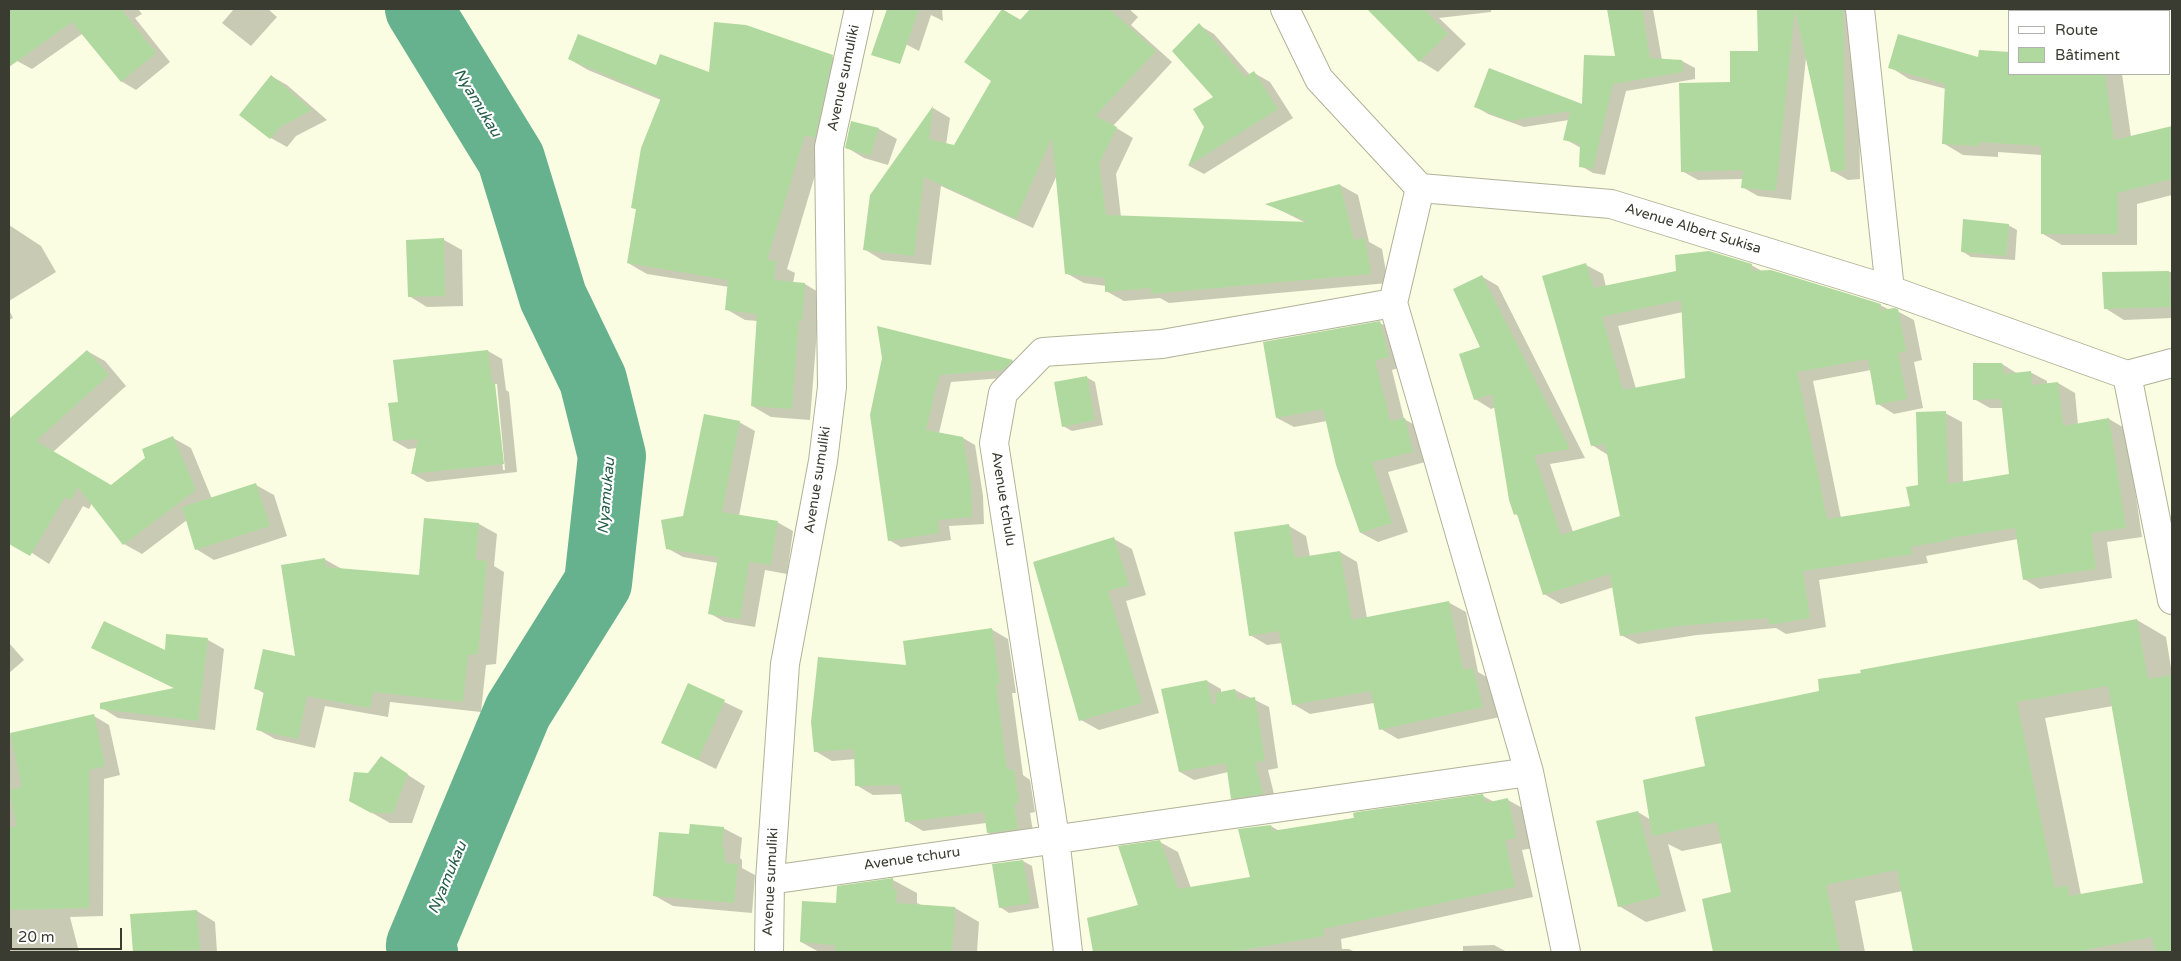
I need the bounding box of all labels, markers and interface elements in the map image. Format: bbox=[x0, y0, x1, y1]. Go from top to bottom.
legend bbox=[2008, 10, 2171, 75]
text: Route bbox=[2055, 21, 2098, 39]
street label: Avenue sumuliki bbox=[825, 23, 863, 133]
text: Bâtiment bbox=[2055, 46, 2120, 64]
water label: Nyamukau bbox=[450, 66, 504, 140]
street label: Avenue Albert Sukisa bbox=[1623, 200, 1763, 258]
street label: Avenue sumuliki bbox=[801, 425, 835, 535]
street label: Avenue tchulu bbox=[987, 451, 1019, 547]
water label: Nyamukau bbox=[595, 457, 619, 535]
street label: Avenue sumuliki bbox=[760, 827, 782, 937]
water label: Nyamukau bbox=[425, 839, 471, 917]
street label: Avenue tchuru bbox=[863, 844, 961, 874]
scale bar bbox=[12, 918, 125, 950]
text: 20 m bbox=[18, 928, 55, 946]

